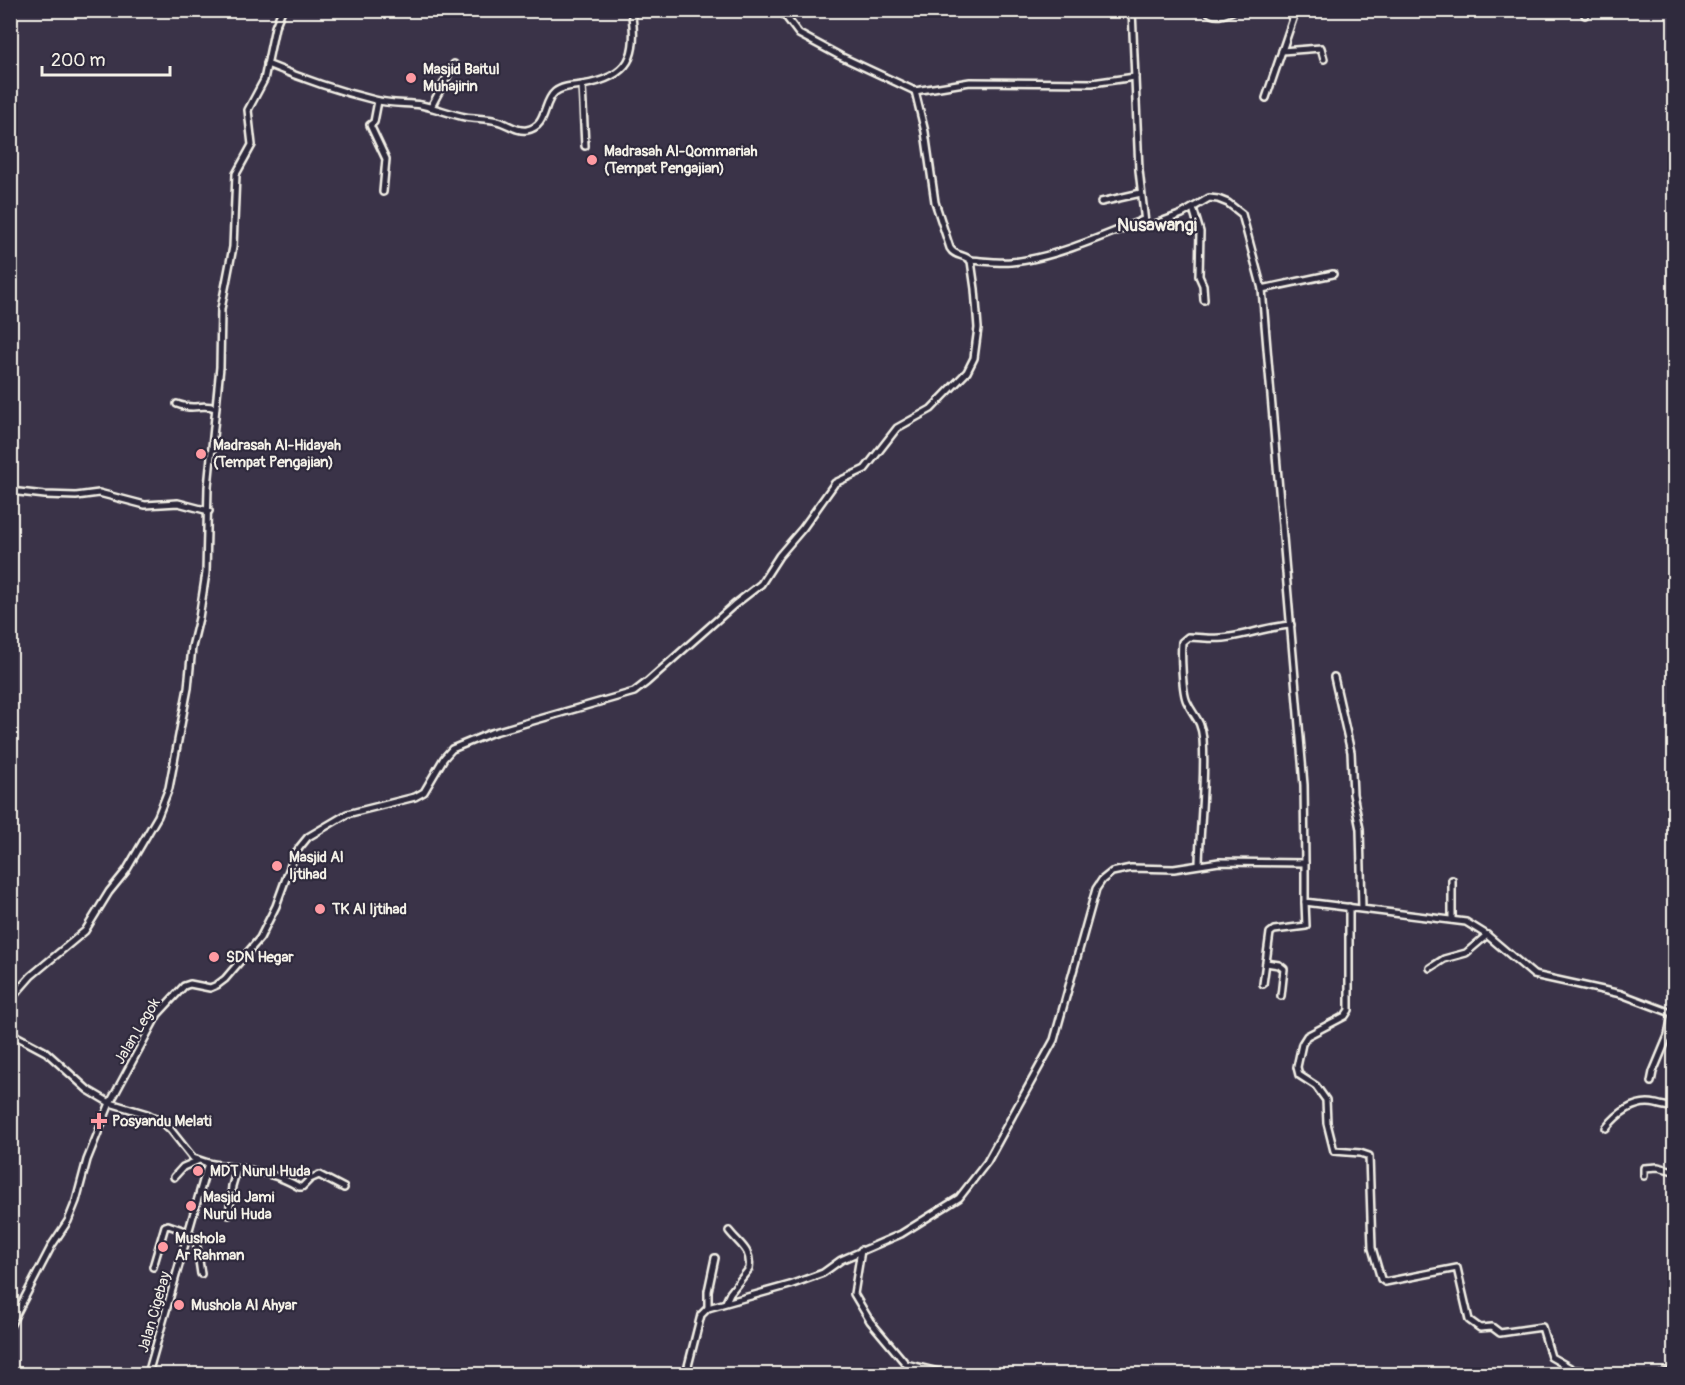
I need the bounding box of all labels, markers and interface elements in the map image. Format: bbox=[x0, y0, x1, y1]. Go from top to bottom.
scale bar bbox=[42, 39, 170, 77]
text: 200 m bbox=[51, 49, 106, 72]
place label: Masjid Baitul Muhajirin bbox=[423, 60, 500, 96]
marker: Masjid Baitul Muhajirin bbox=[404, 71, 418, 85]
place label: Madrasah Al-Qommariah (Tempat Pengajian) bbox=[604, 142, 758, 178]
marker: Madrasah Al-Qommariah (Tempat Pengajian) bbox=[585, 153, 599, 167]
district label: Nusawangi bbox=[1117, 214, 1197, 237]
place label: Madrasah Al-Hidayah (Tempat Pengajian) bbox=[213, 436, 341, 472]
marker: Madrasah Al-Hidayah (Tempat Pengajian) bbox=[194, 447, 208, 461]
place label: Masjid Al Ijtihad bbox=[289, 848, 344, 884]
marker: Masjid Al Ijtihad bbox=[270, 859, 284, 873]
place label: TK Al Ijtihad bbox=[331, 900, 407, 919]
marker: TK Al Ijtihad bbox=[313, 902, 327, 916]
place label: SDN Hegar bbox=[226, 948, 294, 967]
marker: SDN Hegar bbox=[207, 950, 221, 964]
street label: Jalan Legok bbox=[110, 994, 165, 1068]
marker: Posyandu Melati bbox=[90, 1112, 108, 1130]
place label: Posyandu Melati bbox=[112, 1112, 212, 1131]
place label: MDT Nurul Huda bbox=[210, 1162, 311, 1181]
marker: MDT Nurul Huda bbox=[191, 1164, 205, 1178]
place label: Masjid Jami Nurul Huda bbox=[203, 1188, 275, 1224]
marker: Masjid Jami Nurul Huda bbox=[184, 1199, 198, 1213]
place label: Mushola Ar Rahman bbox=[175, 1229, 245, 1265]
marker: Mushola Ar Rahman bbox=[156, 1240, 170, 1254]
street label: Jalan Cigebay bbox=[134, 1269, 175, 1355]
place label: Mushola Al Ahyar bbox=[191, 1296, 298, 1315]
marker: Mushola Al Ahyar bbox=[172, 1298, 186, 1312]

